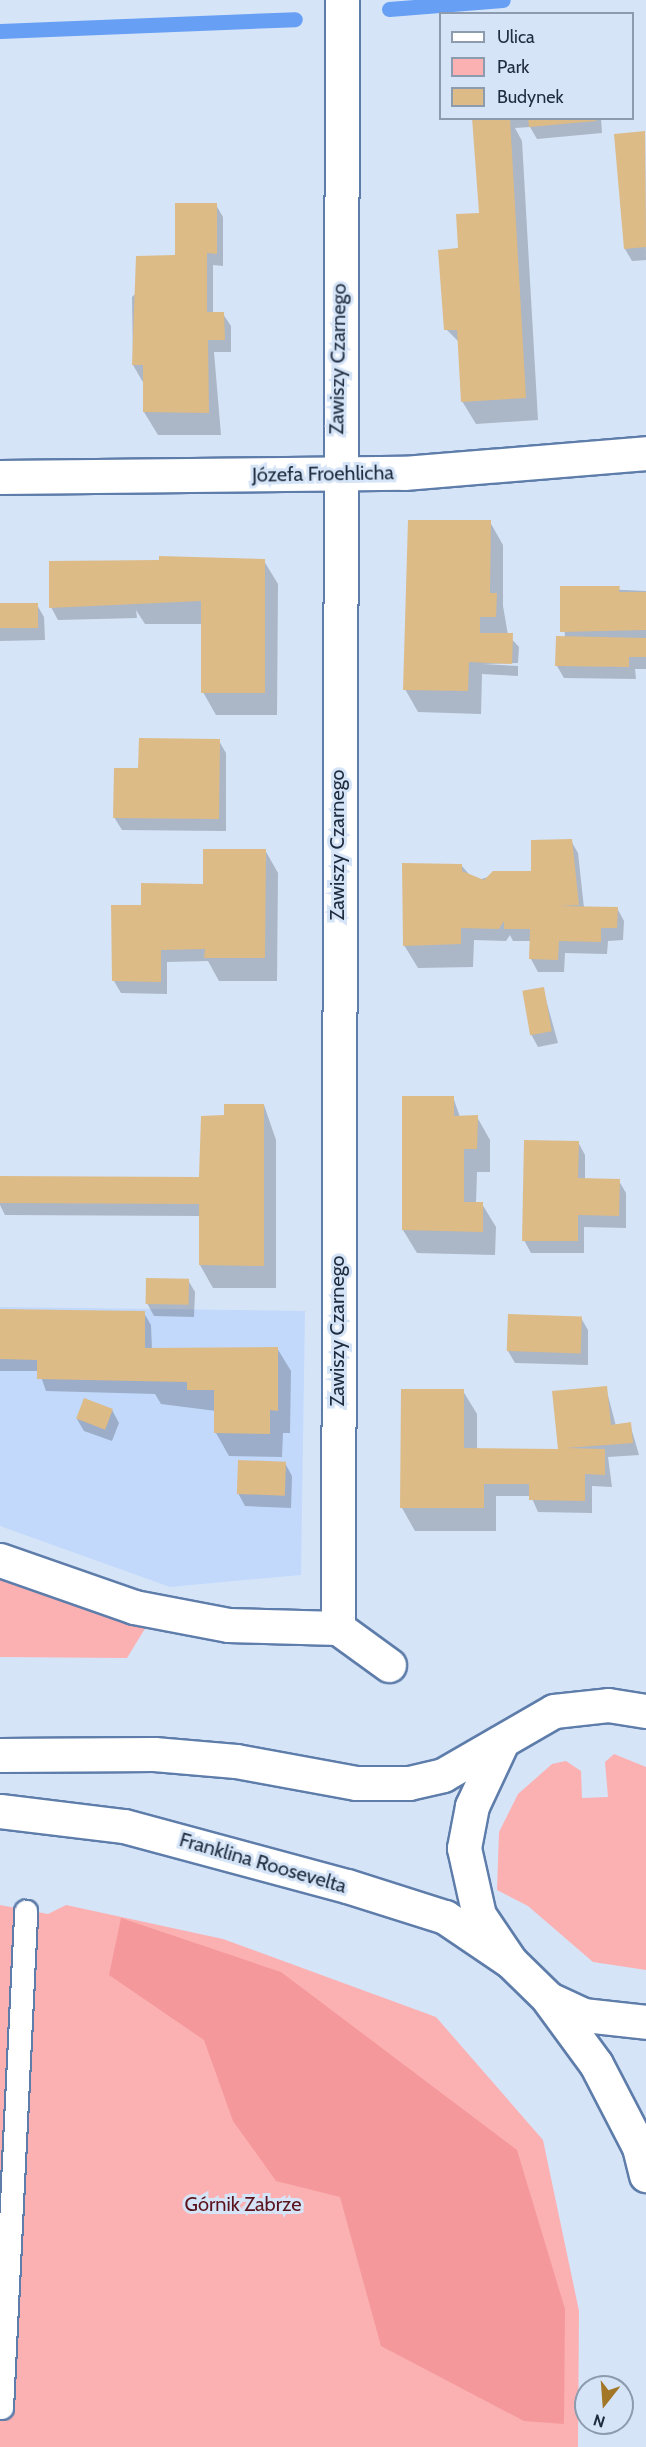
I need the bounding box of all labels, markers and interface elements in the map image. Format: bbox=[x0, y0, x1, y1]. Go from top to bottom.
legend bbox=[439, 12, 634, 120]
text: Ulica bbox=[497, 26, 535, 48]
text: Park bbox=[497, 56, 529, 78]
text: Budynek bbox=[497, 86, 564, 108]
street label: Zawiszy Czarnego bbox=[325, 283, 351, 435]
street label: Józefa Froehlicha bbox=[252, 461, 394, 487]
street label: Zawiszy Czarnego bbox=[325, 769, 349, 921]
street label: Zawiszy Czarnego bbox=[325, 1255, 349, 1407]
street label: Franklina Roosevelta bbox=[177, 1828, 349, 1898]
park label: Górnik Zabrze bbox=[185, 2192, 301, 2216]
north arrow bbox=[574, 2375, 634, 2435]
text: N bbox=[591, 2410, 607, 2432]

